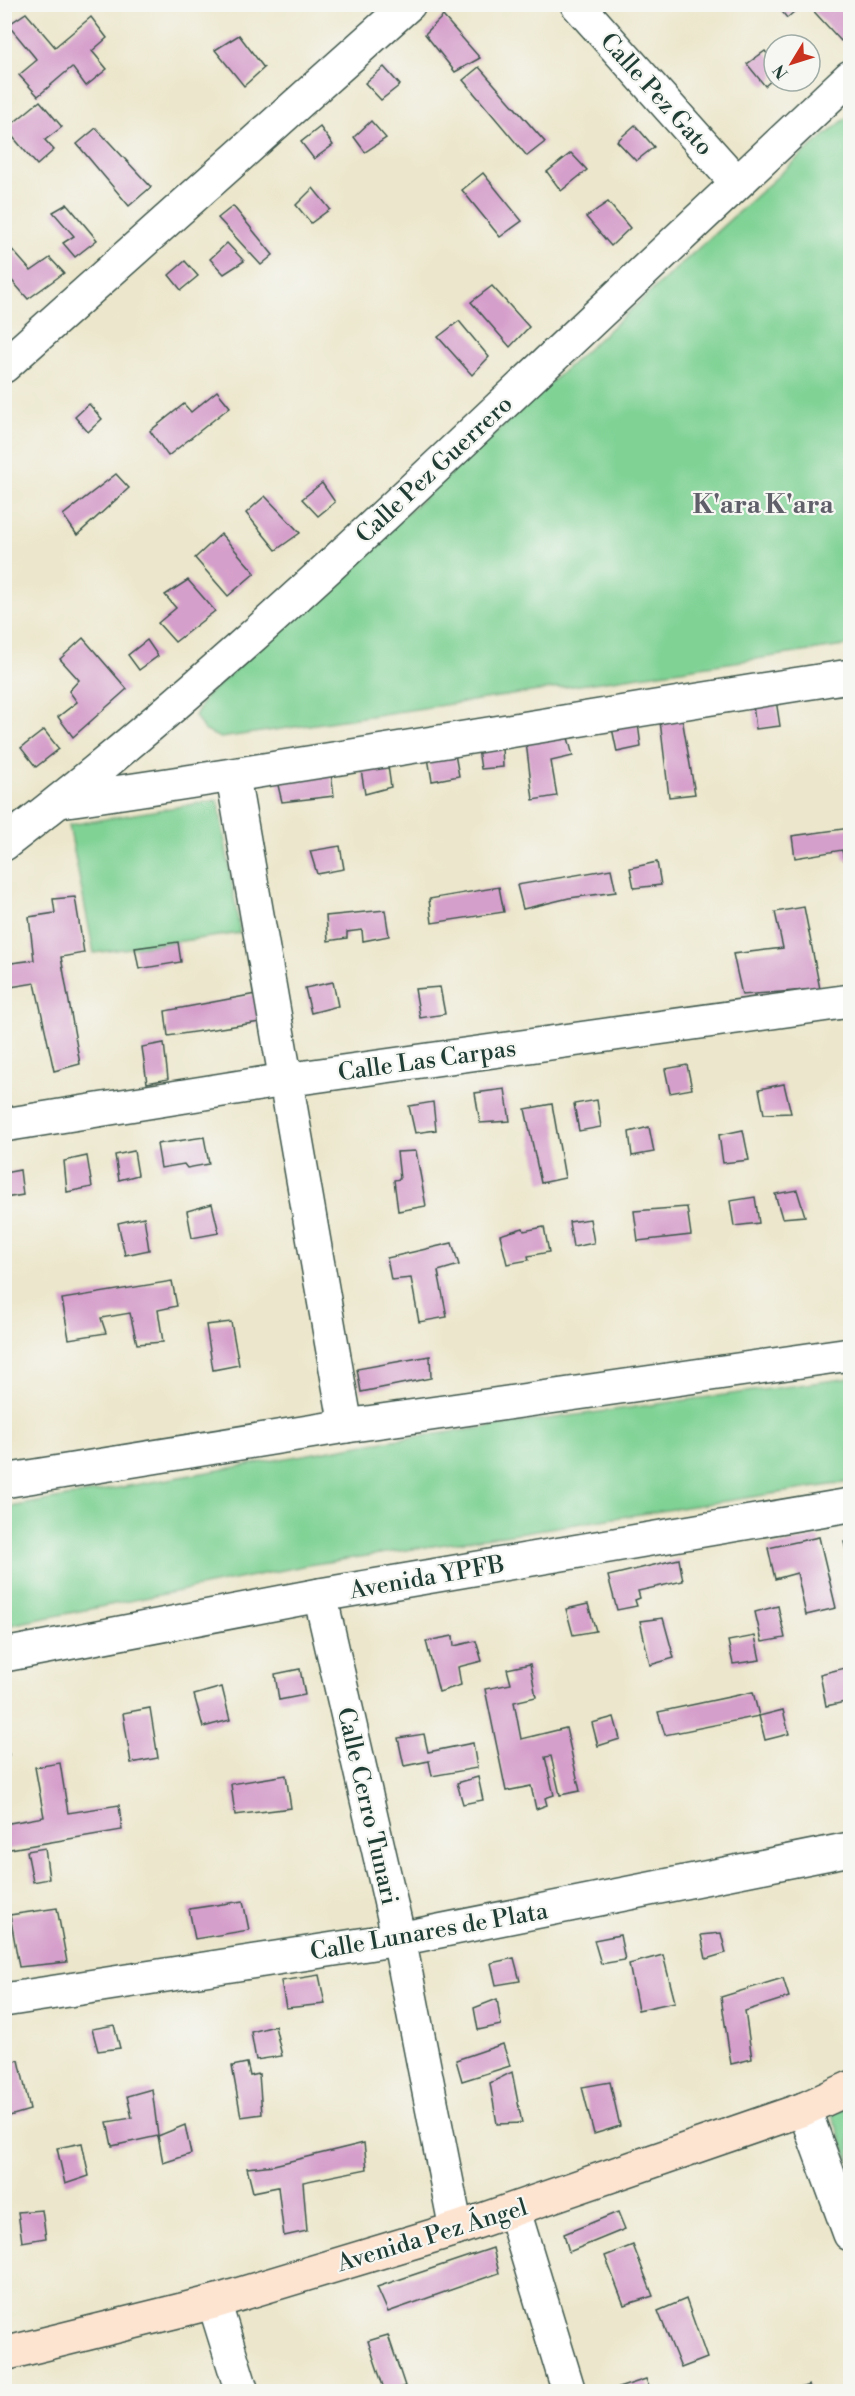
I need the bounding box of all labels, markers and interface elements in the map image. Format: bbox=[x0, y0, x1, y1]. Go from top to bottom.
street label: Calle Pez Gato bbox=[593, 27, 719, 162]
north arrow bbox=[762, 33, 822, 93]
text: N bbox=[769, 60, 793, 83]
street label: Calle Pez Guerrero bbox=[350, 389, 519, 550]
district label: K'ara K'ara bbox=[692, 489, 835, 521]
street label: Calle Las Carpas bbox=[336, 1034, 518, 1088]
street label: Avenida YPFB bbox=[346, 1550, 507, 1607]
street label: Calle Cerro Tunari bbox=[330, 1705, 404, 1908]
street label: Calle Lunares de Plata bbox=[308, 1896, 551, 1968]
street label: Avenida Pez Ángel bbox=[332, 2192, 531, 2279]

